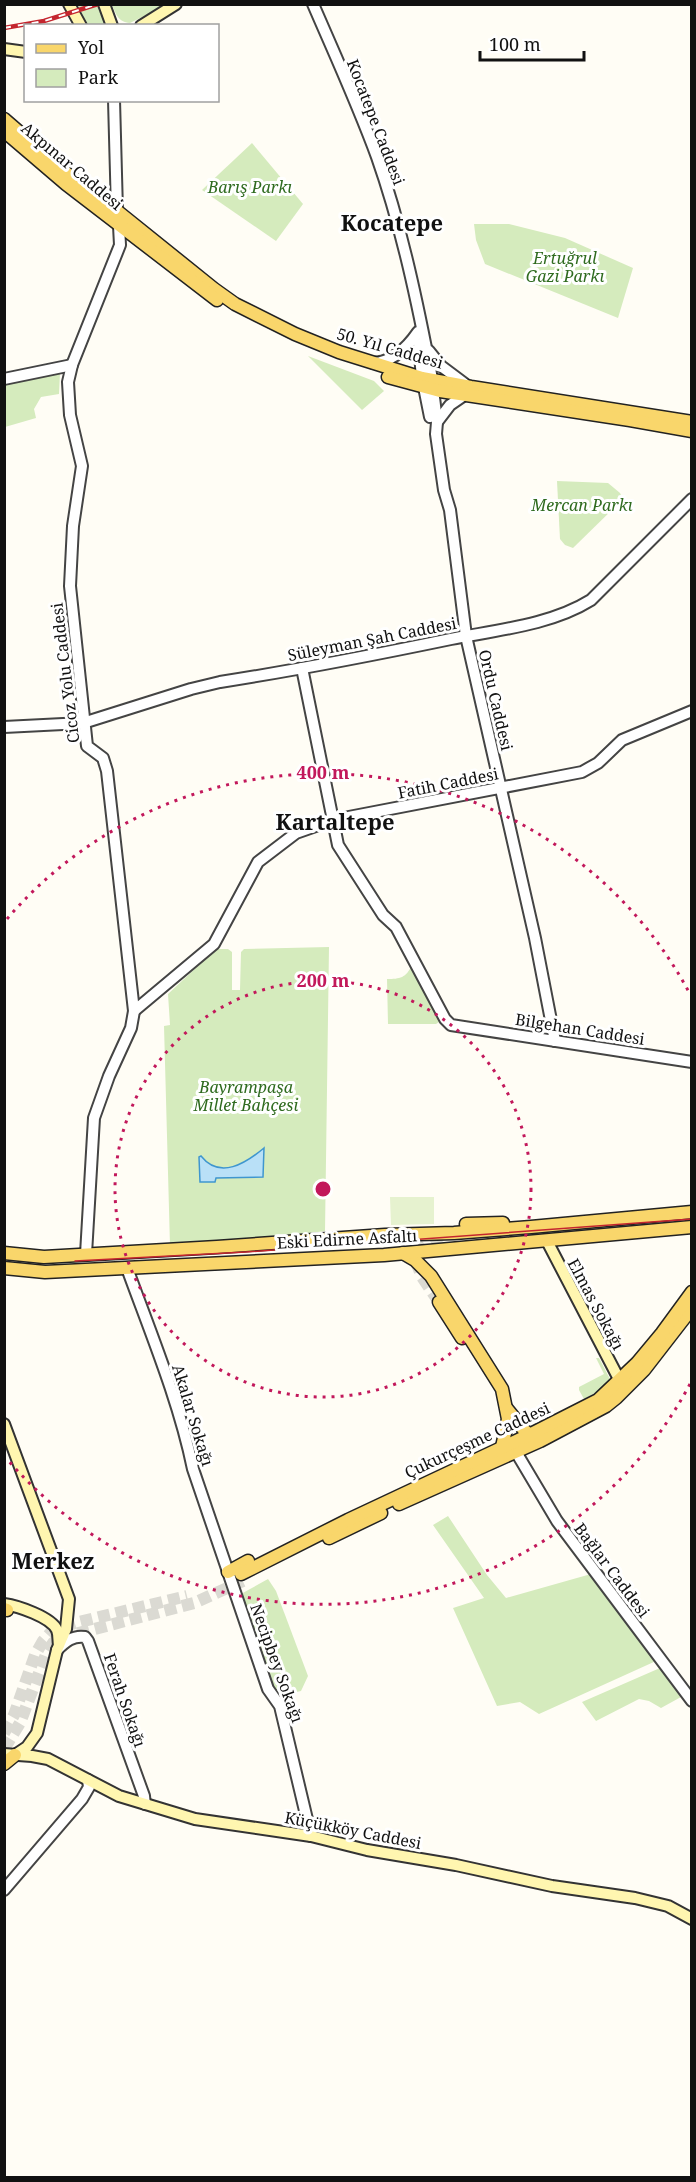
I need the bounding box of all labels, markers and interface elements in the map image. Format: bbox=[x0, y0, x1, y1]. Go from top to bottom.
legend bbox=[24, 24, 219, 102]
scale bar bbox=[480, 24, 584, 62]
text: 100 m bbox=[489, 32, 541, 56]
text: Yol bbox=[77, 35, 104, 59]
street label: Kocatepe Caddesi bbox=[342, 56, 410, 188]
text: Park bbox=[78, 65, 118, 89]
street label: Akpınar Caddesi bbox=[17, 117, 127, 215]
park label: Barış Parkı bbox=[207, 176, 292, 198]
district label: Kocatepe bbox=[341, 207, 443, 237]
park label: Ertuğrul Gazi Parkı bbox=[526, 247, 604, 287]
street label: 50. Yıl Caddesi bbox=[334, 322, 446, 374]
park label: Mercan Parkı bbox=[530, 494, 633, 516]
street label: Cicoz Yolu Caddesi bbox=[45, 602, 85, 744]
street label: Süleyman Şah Caddesi bbox=[286, 612, 458, 666]
street label: Ordu Caddesi bbox=[474, 647, 518, 753]
text: 400 m bbox=[297, 760, 350, 784]
street label: Fatih Caddesi bbox=[396, 762, 500, 804]
district label: Kartaltepe bbox=[276, 806, 394, 836]
text: 200 m bbox=[297, 968, 350, 992]
street label: Bilgehan Caddesi bbox=[514, 1008, 646, 1050]
park label: Bayrampaşa Millet Bahçesi bbox=[193, 1076, 299, 1116]
centre of rings bbox=[313, 1179, 333, 1199]
street label: Eski Edirne Asfaltı bbox=[276, 1224, 418, 1254]
street label: Elmas Sokağı bbox=[563, 1254, 629, 1354]
street label: Akalar Sokağı bbox=[167, 1361, 219, 1469]
street label: Çukurçeşme Caddesi bbox=[401, 1397, 553, 1483]
street label: Bağlar Caddesi bbox=[569, 1518, 655, 1622]
district label: Merkez bbox=[12, 1545, 94, 1575]
street label: Necipbey Sokağı bbox=[245, 1600, 309, 1726]
street label: Ferah Sokağı bbox=[99, 1650, 151, 1750]
street label: Küçükköy Caddesi bbox=[283, 1806, 423, 1854]

